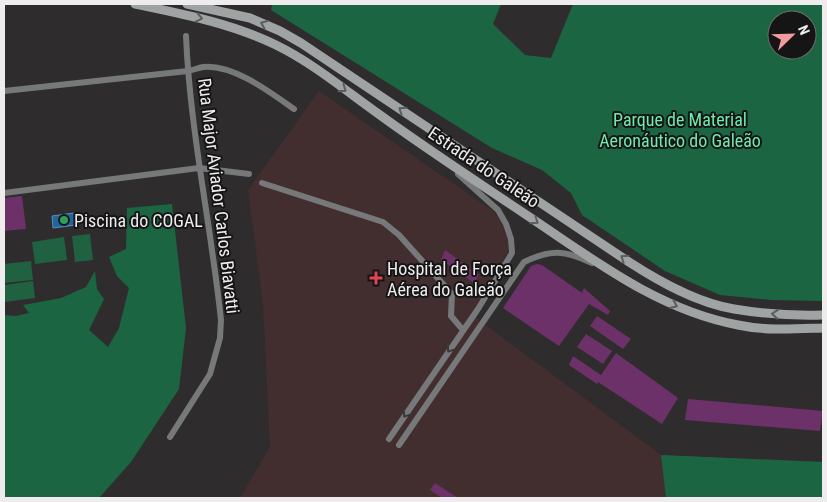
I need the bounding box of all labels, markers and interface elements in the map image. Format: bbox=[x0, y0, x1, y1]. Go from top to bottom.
north arrow bbox=[767, 10, 817, 60]
one-way arrow bbox=[195, 12, 204, 22]
one-way arrow bbox=[260, 19, 269, 30]
text: N bbox=[795, 23, 813, 37]
street label: Rua Major Aviador Carlos Biavatti bbox=[194, 77, 244, 315]
one-way arrow bbox=[338, 83, 347, 92]
one-way arrow bbox=[398, 106, 407, 116]
park label: Parque de Material Aeronáutico do Galeão bbox=[599, 109, 761, 151]
street label: Estrada do Galeão bbox=[424, 122, 544, 212]
place label: Piscina do COGAL bbox=[74, 210, 203, 231]
marker: Piscina do COGAL bbox=[58, 214, 70, 226]
one-way arrow bbox=[529, 215, 539, 224]
one-way arrow bbox=[621, 255, 630, 264]
place label: Hospital de Força Aérea do Galeão bbox=[387, 258, 512, 300]
marker: Hospital de Força Aérea do Galeão bbox=[369, 271, 383, 285]
one-way arrow bbox=[669, 300, 677, 310]
one-way arrow bbox=[770, 308, 778, 319]
one-way arrow bbox=[447, 343, 456, 353]
one-way arrow bbox=[403, 408, 412, 418]

